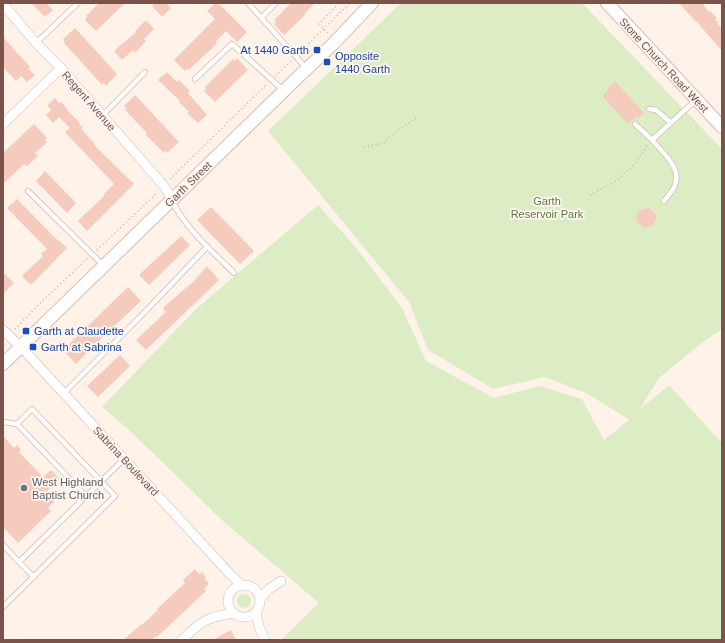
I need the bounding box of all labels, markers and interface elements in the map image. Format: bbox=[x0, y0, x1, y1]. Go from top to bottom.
street label: Stone Church Road West bbox=[617, 15, 711, 115]
place label: At 1440 Garth bbox=[241, 44, 309, 56]
marker: At 1440 Garth bbox=[312, 45, 322, 55]
place label: Opposite 1440 Garth bbox=[335, 50, 390, 75]
marker: Opposite 1440 Garth bbox=[322, 57, 332, 67]
street label: Regent Avenue bbox=[60, 69, 118, 133]
street label: Garth Street bbox=[162, 159, 214, 209]
park label: Garth Reservoir Park bbox=[511, 195, 584, 220]
place label: Garth at Claudette bbox=[34, 325, 124, 337]
marker: Garth at Claudette bbox=[21, 326, 31, 336]
place label: Garth at Sabrina bbox=[41, 341, 123, 353]
marker: Garth at Sabrina bbox=[28, 342, 38, 352]
street label: Sabrina Boulevard bbox=[91, 424, 161, 498]
place label: West Highland Baptist Church bbox=[32, 476, 104, 501]
marker: West Highland Baptist Church bbox=[19, 483, 29, 493]

